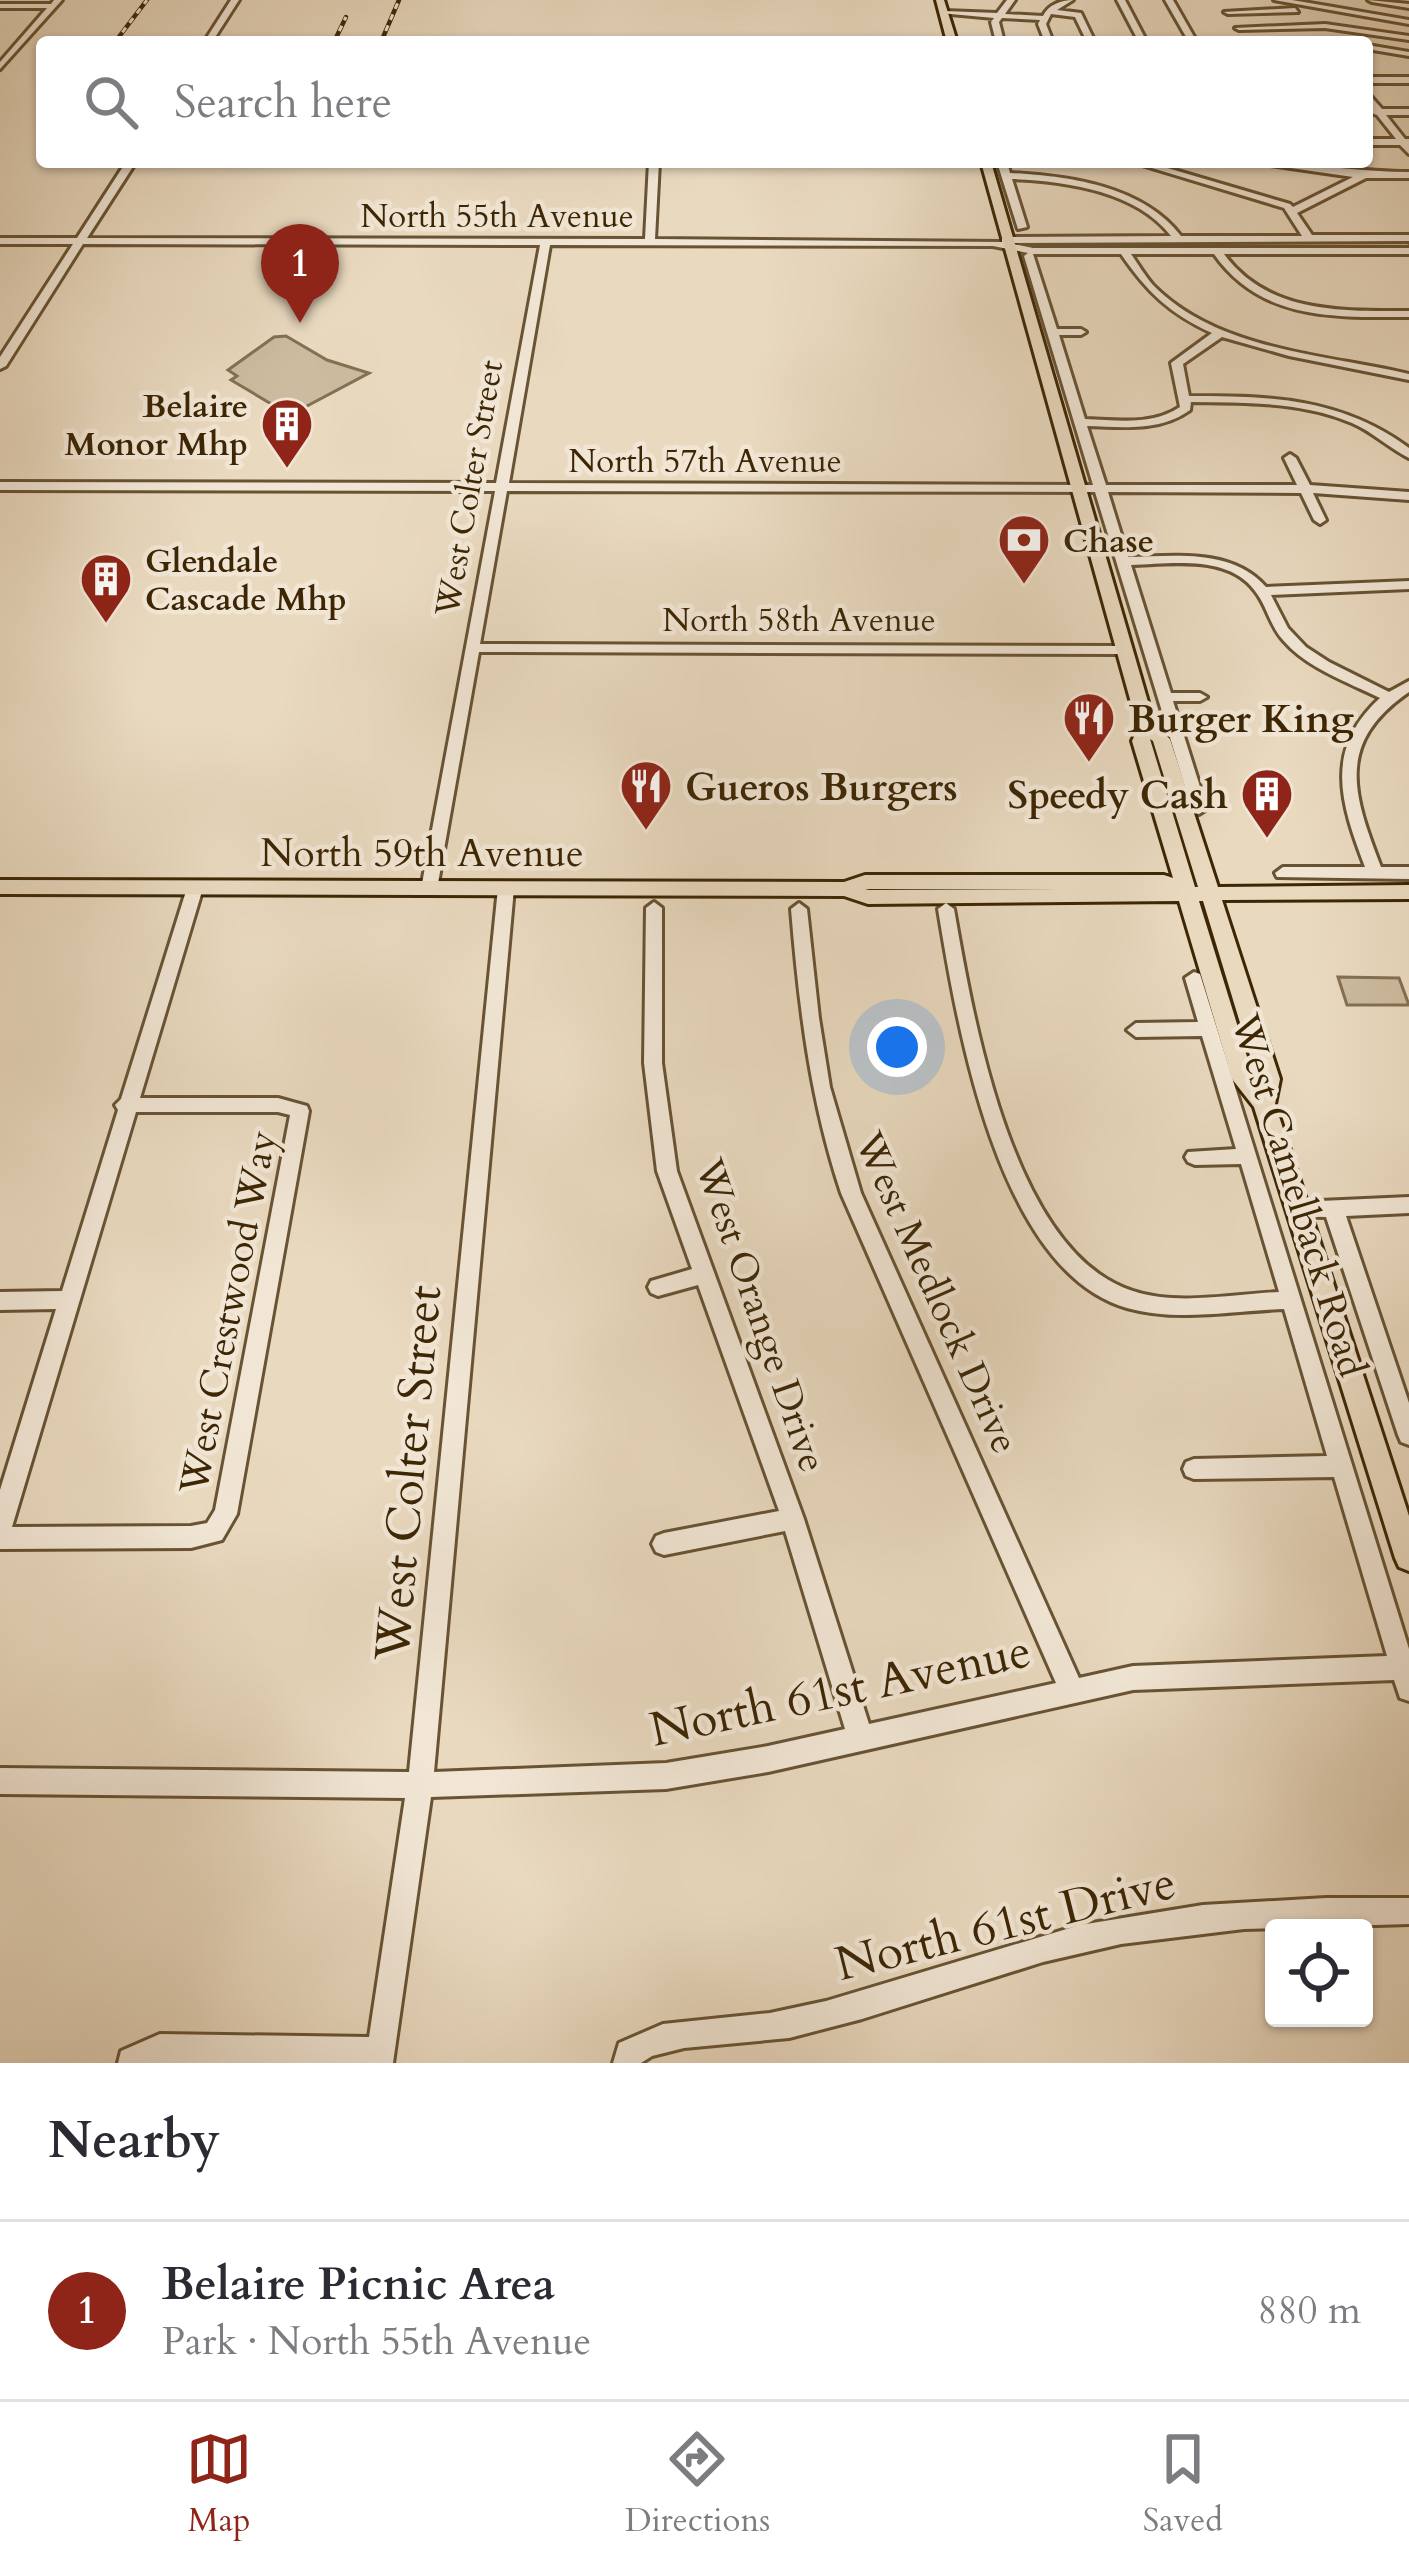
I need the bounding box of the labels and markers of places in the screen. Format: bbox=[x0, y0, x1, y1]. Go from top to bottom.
pin: 1 bbox=[261, 224, 339, 323]
place label: Belaire Monor Mhp bbox=[65, 384, 248, 467]
building icon: Belaire Monor Mhp bbox=[259, 396, 315, 470]
bank icon: Chase bbox=[996, 512, 1052, 586]
place label: Chase bbox=[1063, 519, 1154, 564]
place label: Glendale Cascade Mhp bbox=[145, 539, 347, 622]
building icon: Glendale Cascade Mhp bbox=[78, 551, 134, 625]
restaurant icon: Burger King bbox=[1061, 690, 1117, 764]
place label: Burger King bbox=[1128, 693, 1354, 746]
restaurant icon: Gueros Burgers bbox=[618, 758, 674, 832]
place label: Gueros Burgers bbox=[685, 761, 958, 814]
building icon: Speedy Cash bbox=[1239, 766, 1295, 840]
place label: Speedy Cash bbox=[1007, 769, 1228, 822]

